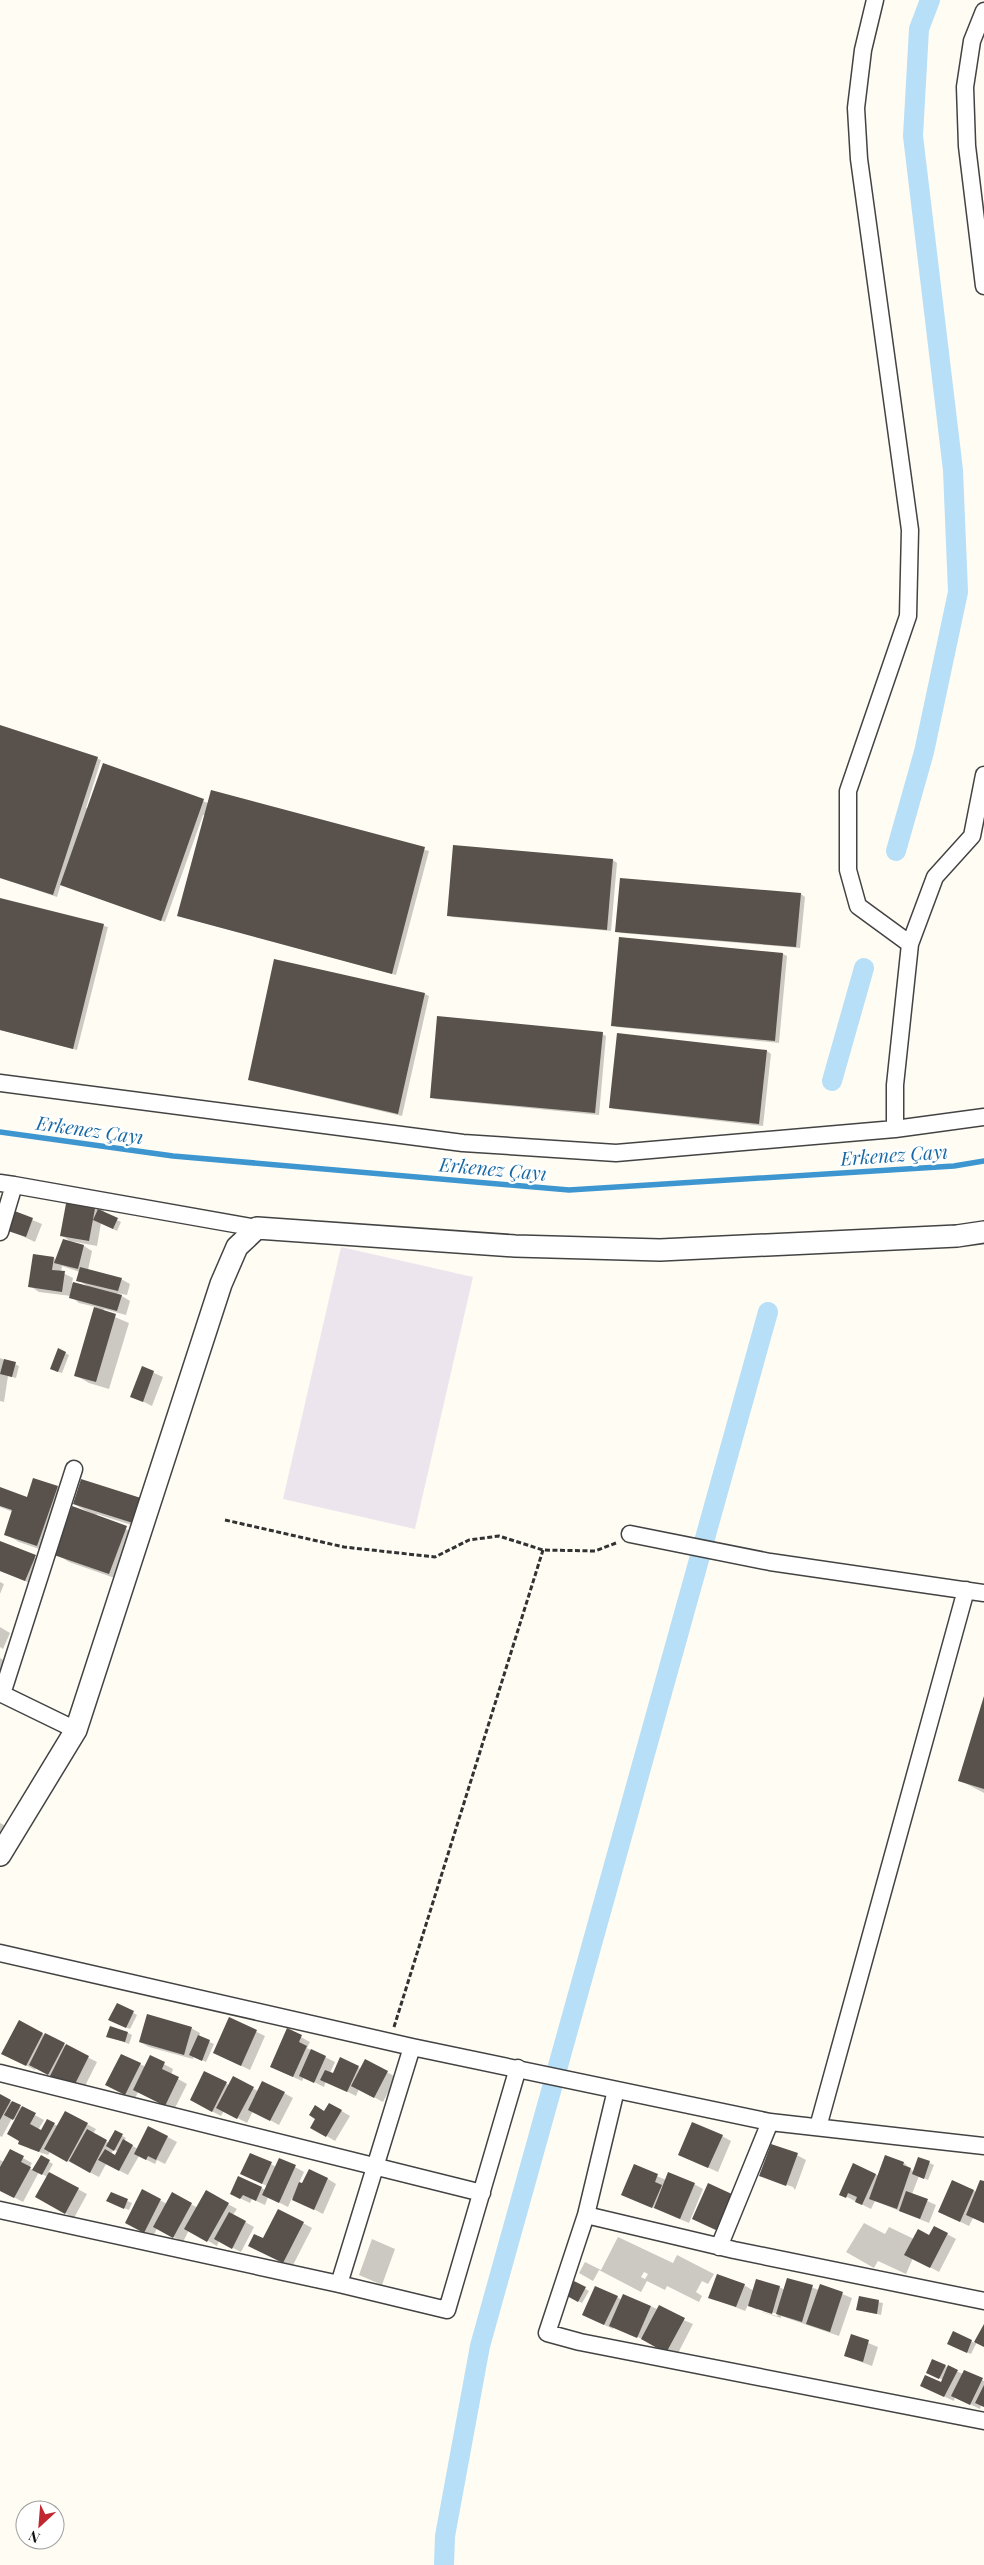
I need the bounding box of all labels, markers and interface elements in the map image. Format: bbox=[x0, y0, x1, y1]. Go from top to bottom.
water label: Erkenez Çayı bbox=[34, 1108, 145, 1149]
water label: Erkenez Çayı bbox=[838, 1137, 949, 1171]
water label: Erkenez Çayı bbox=[437, 1150, 548, 1186]
north arrow bbox=[15, 2500, 65, 2550]
text: N bbox=[25, 2526, 43, 2548]

